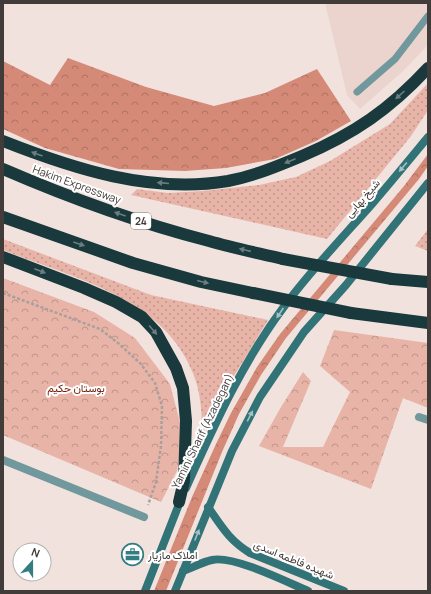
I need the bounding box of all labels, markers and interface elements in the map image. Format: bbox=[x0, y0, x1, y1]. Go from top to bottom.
one-way arrow bbox=[396, 90, 405, 99]
one-way arrow bbox=[30, 151, 42, 157]
one-way arrow bbox=[283, 159, 295, 165]
street label: Hakim Expressway bbox=[31, 161, 123, 207]
one-way arrow bbox=[398, 162, 407, 172]
street label: شیخ بهایی bbox=[341, 175, 384, 221]
one-way arrow bbox=[157, 180, 169, 186]
one-way arrow bbox=[113, 211, 125, 217]
road number: 24 bbox=[131, 213, 151, 229]
one-way arrow bbox=[74, 241, 86, 247]
one-way arrow bbox=[238, 246, 251, 252]
one-way arrow bbox=[34, 268, 46, 274]
one-way arrow bbox=[198, 279, 210, 285]
one-way arrow bbox=[276, 308, 284, 318]
one-way arrow bbox=[149, 325, 158, 335]
street label: Yamini Sharif (Azadegan) bbox=[168, 371, 236, 491]
park label: بوستان حکیم bbox=[47, 380, 105, 396]
one-way arrow bbox=[247, 411, 253, 422]
one-way arrow bbox=[195, 529, 201, 541]
street label: شهیده فاطمه اسدی bbox=[252, 536, 337, 582]
office icon: املاک مازیار bbox=[120, 541, 146, 567]
north arrow bbox=[12, 542, 52, 582]
text: N bbox=[29, 544, 42, 561]
place label: املاک مازیار bbox=[147, 547, 197, 562]

